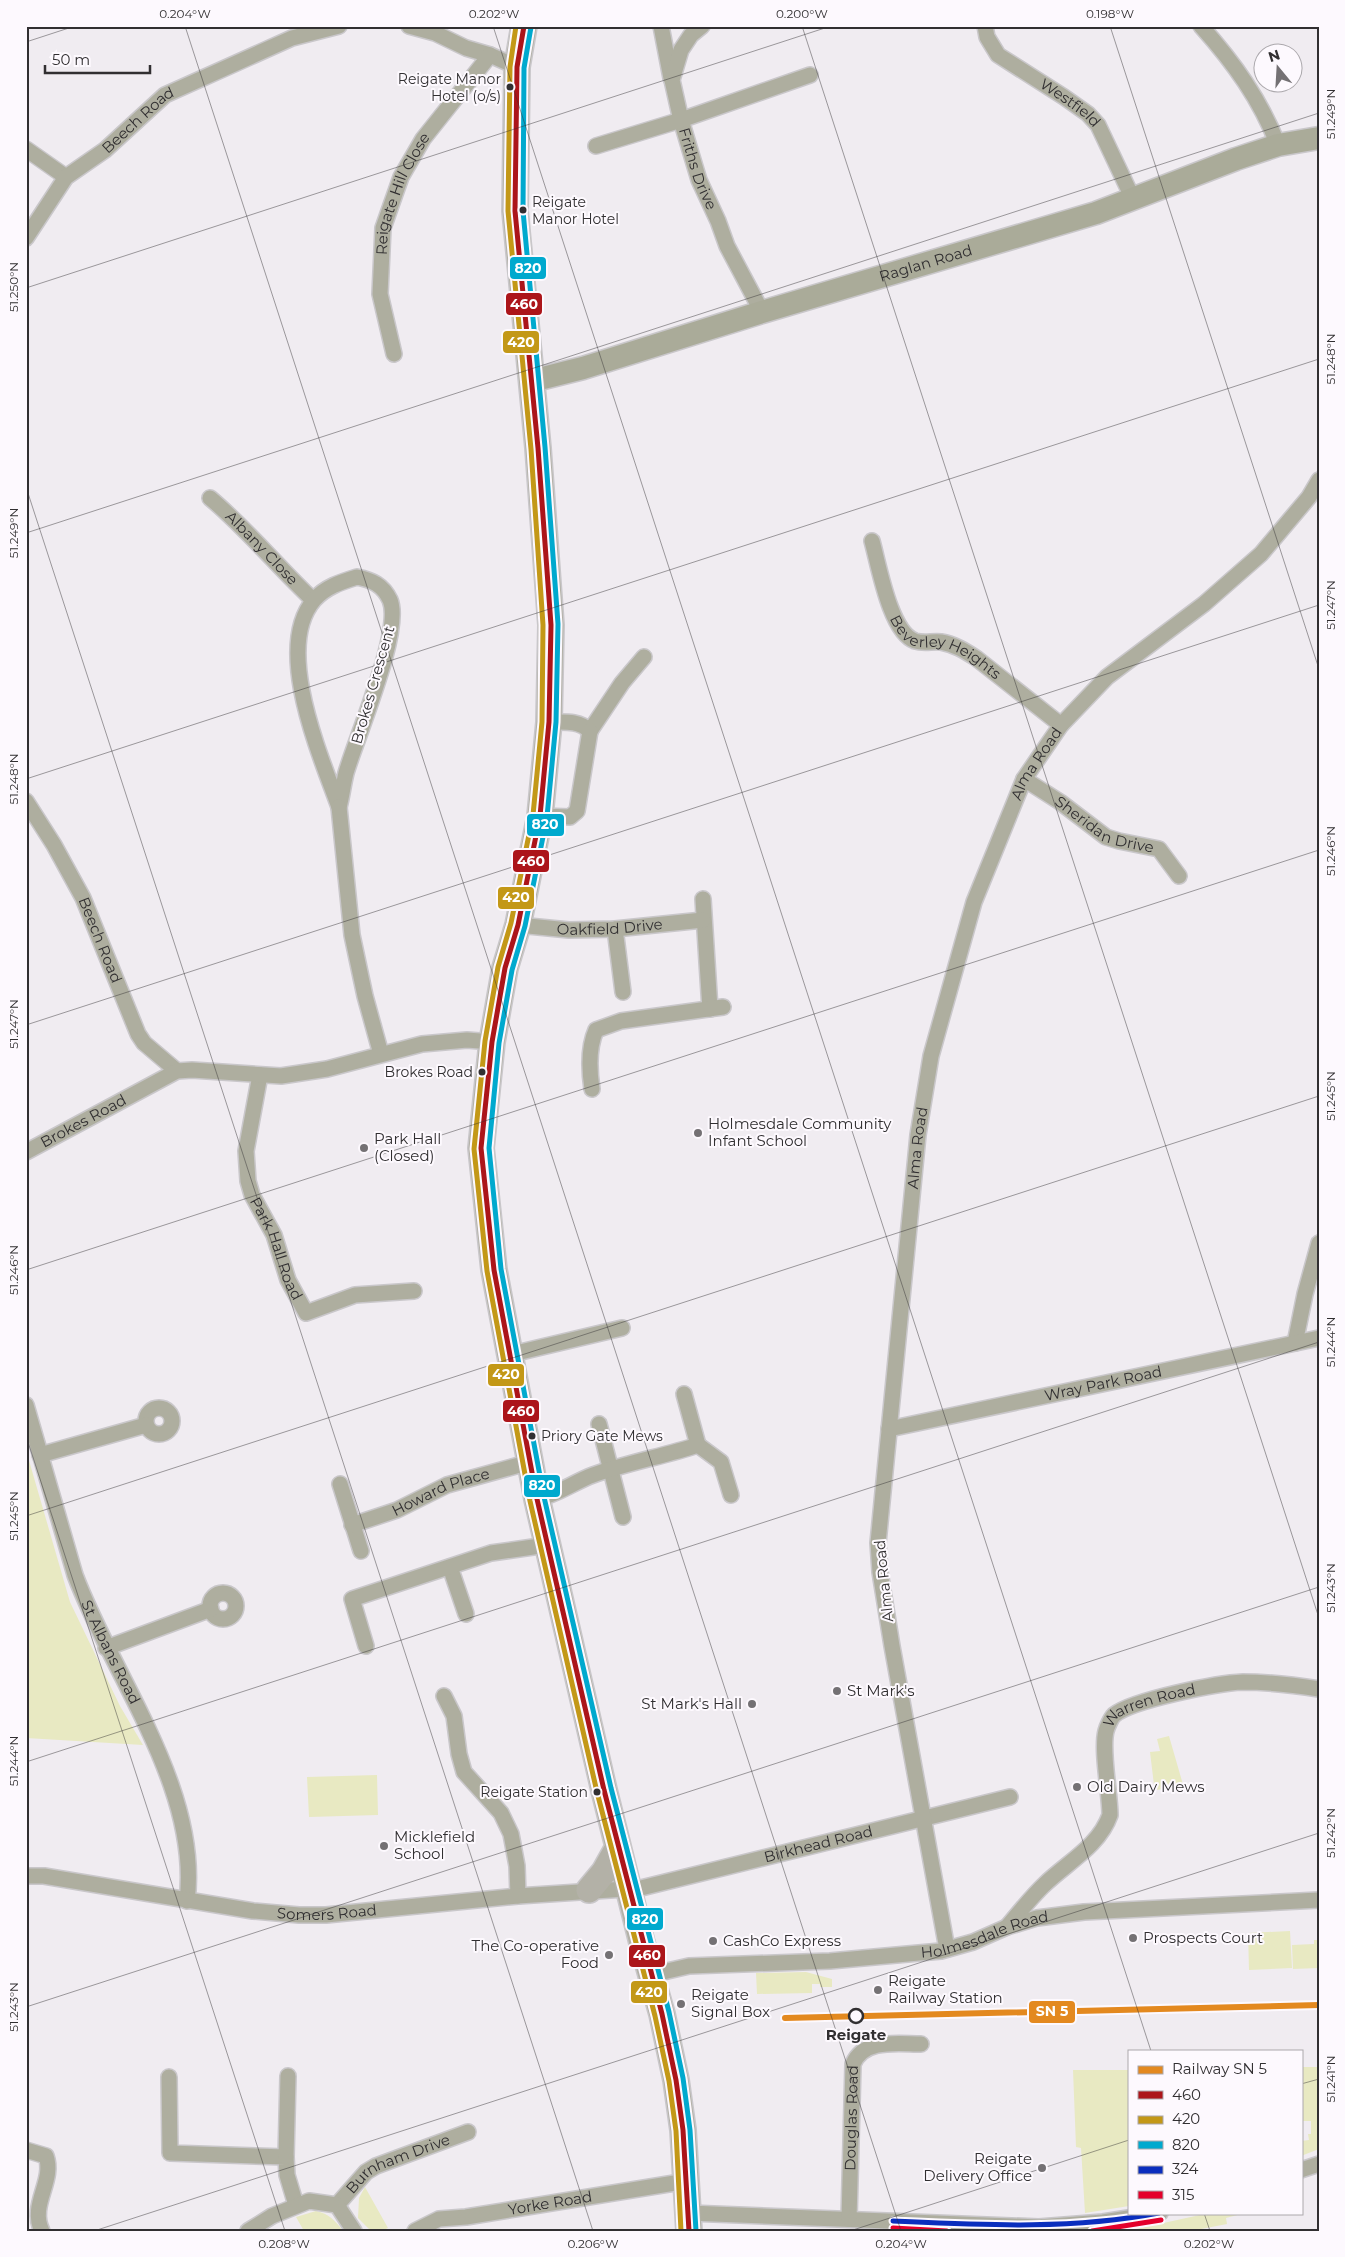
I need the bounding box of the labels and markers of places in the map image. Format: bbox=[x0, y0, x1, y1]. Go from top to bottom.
place label: Reigate Manor Hotel (o/s) bbox=[398, 70, 501, 105]
marker: Reigate Manor Hotel (o/s) bbox=[505, 82, 515, 92]
place label: Reigate Manor Hotel bbox=[532, 193, 619, 228]
marker: Reigate Manor Hotel bbox=[518, 205, 528, 215]
place label: Brokes Road bbox=[385, 1063, 473, 1081]
marker: Brokes Road bbox=[477, 1067, 487, 1077]
place label: Holmesdale Community Infant School bbox=[708, 1114, 892, 1150]
marker: Holmesdale Community Infant School bbox=[692, 1127, 704, 1139]
place label: Park Hall (Closed) bbox=[374, 1129, 441, 1165]
marker: Park Hall (Closed) bbox=[358, 1142, 370, 1154]
place label: Priory Gate Mews bbox=[541, 1427, 663, 1445]
marker: Priory Gate Mews bbox=[527, 1431, 537, 1441]
place label: St Mark's bbox=[847, 1681, 915, 1700]
marker: St Mark's bbox=[831, 1685, 843, 1697]
place label: St Mark's Hall bbox=[641, 1694, 742, 1713]
marker: St Mark's Hall bbox=[746, 1698, 758, 1710]
place label: Old Dairy Mews bbox=[1087, 1777, 1205, 1796]
marker: Old Dairy Mews bbox=[1071, 1781, 1083, 1793]
place label: Reigate Station bbox=[480, 1783, 588, 1801]
marker: Reigate Station bbox=[592, 1787, 602, 1797]
place label: Micklefield School bbox=[394, 1827, 475, 1863]
marker: Micklefield School bbox=[378, 1840, 390, 1852]
place label: Prospects Court bbox=[1143, 1928, 1263, 1947]
place label: CashCo Express bbox=[723, 1931, 841, 1950]
marker: Prospects Court bbox=[1127, 1932, 1139, 1944]
marker: CashCo Express bbox=[707, 1935, 719, 1947]
place label: The Co-operative Food bbox=[472, 1936, 599, 1972]
marker: The Co-operative Food bbox=[603, 1949, 615, 1961]
place label: Reigate Railway Station bbox=[888, 1971, 1003, 2007]
marker: Reigate Railway Station bbox=[872, 1984, 884, 1996]
place label: Reigate Signal Box bbox=[691, 1985, 770, 2021]
marker: Reigate Signal Box bbox=[675, 1998, 687, 2010]
marker: Reigate bbox=[848, 2008, 864, 2024]
place label: Reigate bbox=[826, 2025, 886, 2044]
place label: Reigate Delivery Office bbox=[923, 2149, 1032, 2185]
marker: Reigate Delivery Office bbox=[1036, 2162, 1048, 2174]

